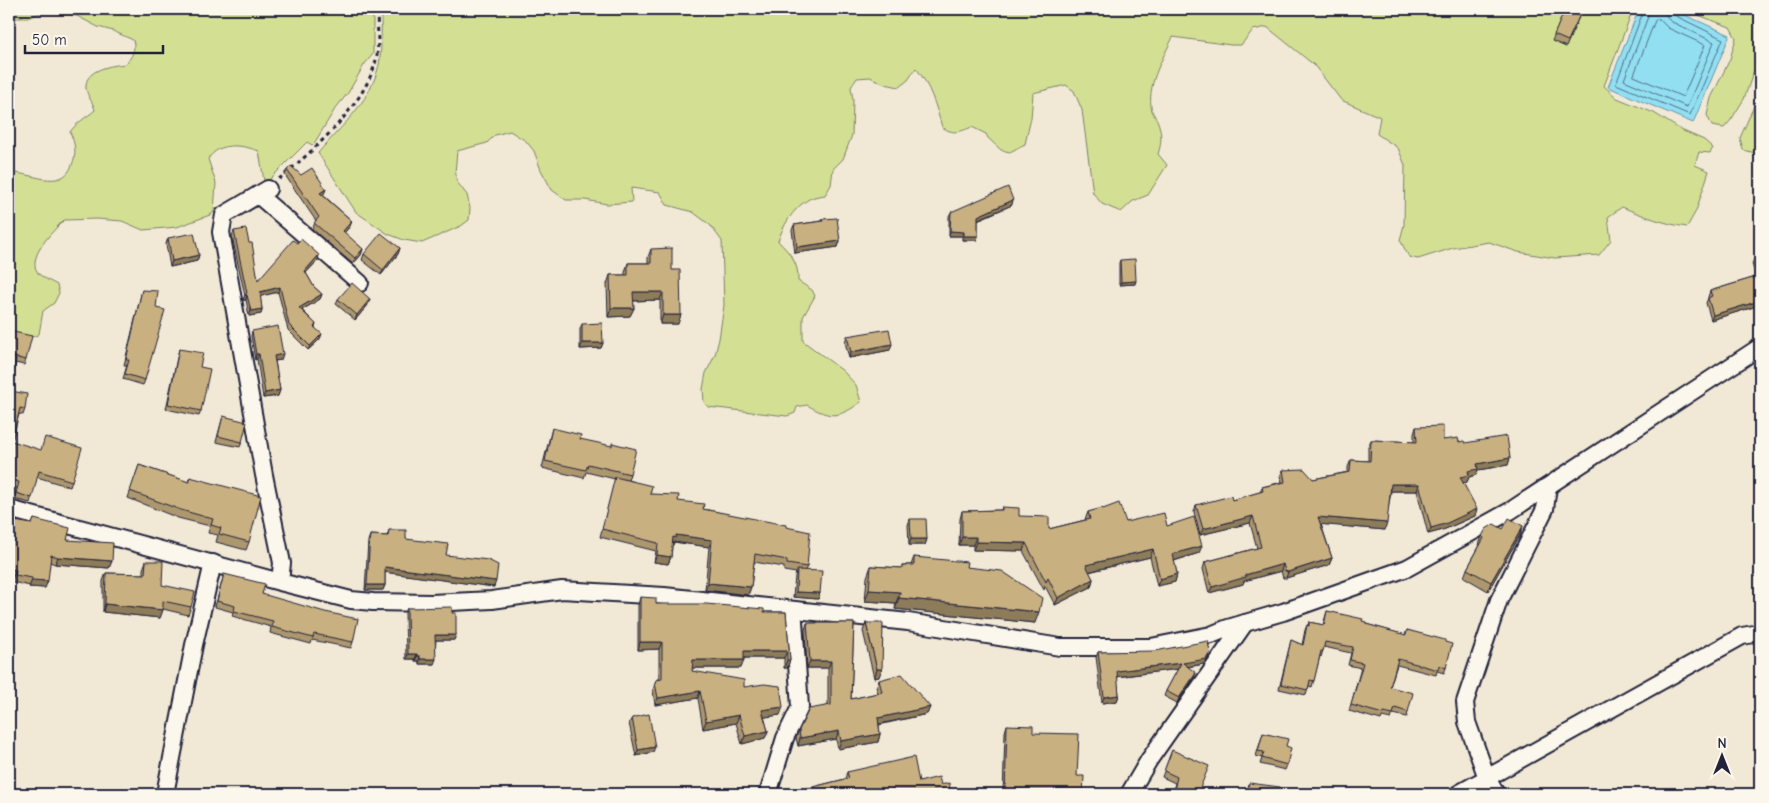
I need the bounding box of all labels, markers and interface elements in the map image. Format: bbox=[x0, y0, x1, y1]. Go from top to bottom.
scale bar bbox=[25, 22, 162, 54]
text: 50 m bbox=[32, 31, 67, 49]
north arrow bbox=[1696, 730, 1746, 780]
text: N bbox=[1717, 735, 1727, 752]

